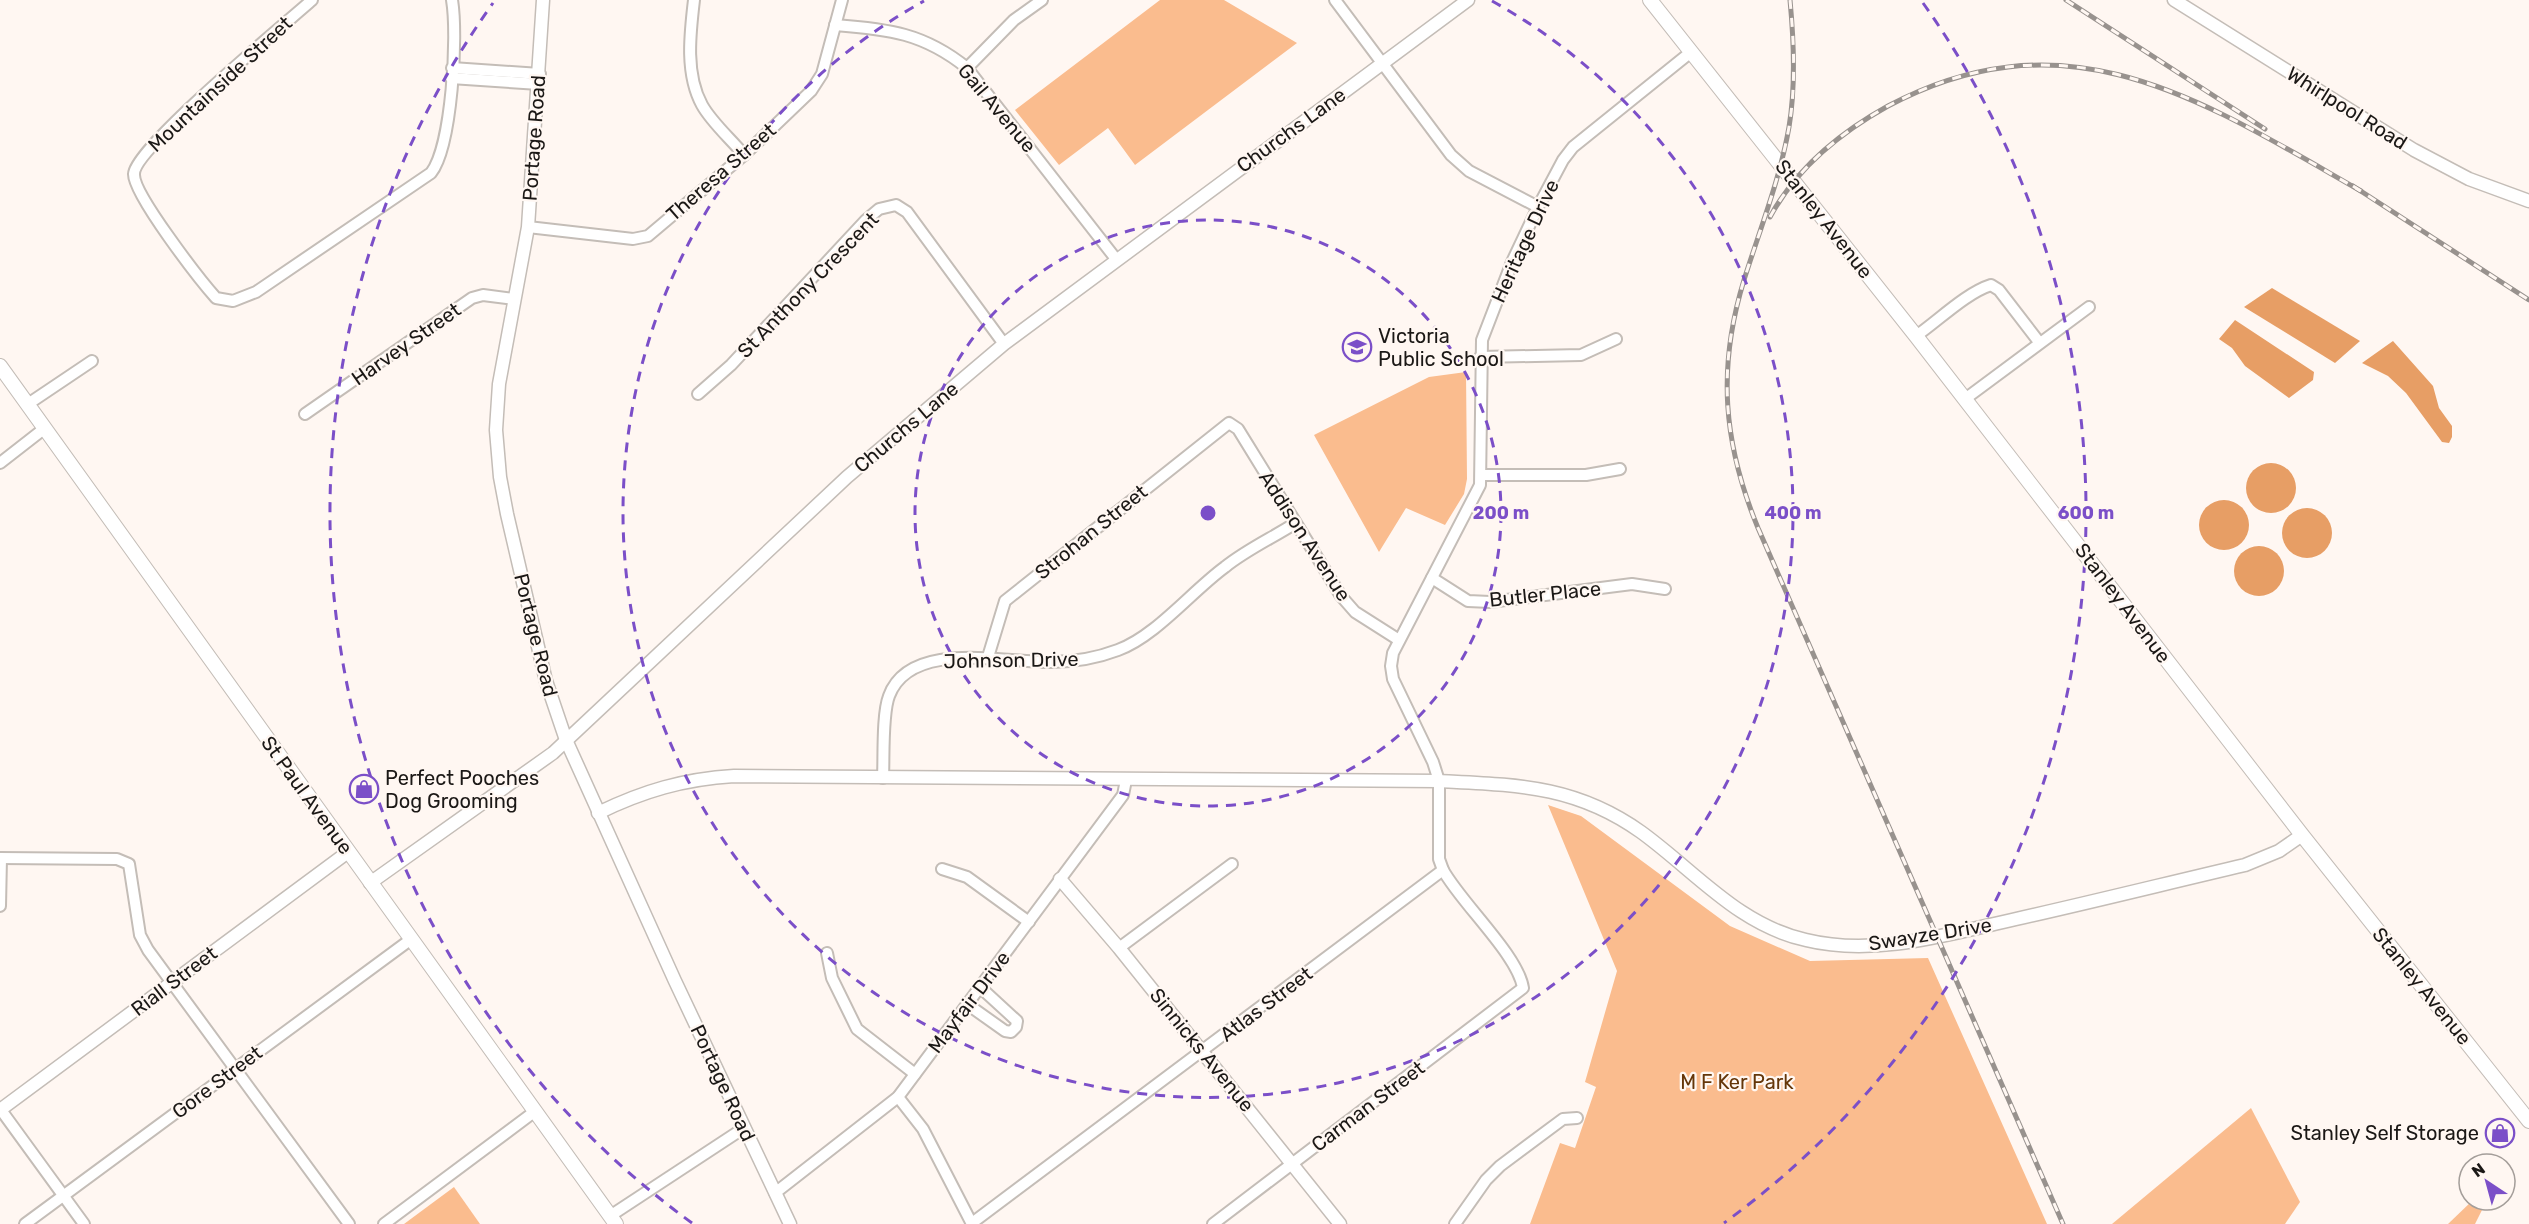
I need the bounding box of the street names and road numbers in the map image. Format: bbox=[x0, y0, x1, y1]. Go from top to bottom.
street label: Mountainside Street bbox=[143, 11, 297, 157]
street label: Gail Avenue bbox=[953, 59, 1041, 157]
street label: Whirlpool Road bbox=[2282, 61, 2412, 155]
street label: Portage Road bbox=[518, 74, 550, 202]
street label: Churchs Lane bbox=[1232, 82, 1350, 178]
street label: Theresa Street bbox=[661, 118, 781, 226]
street label: Stanley Avenue bbox=[1770, 155, 1878, 283]
street label: Heritage Drive bbox=[1486, 176, 1564, 306]
street label: St Anthony Crescent bbox=[732, 207, 884, 363]
street label: Harvey Street bbox=[347, 297, 465, 390]
street label: Churchs Lane bbox=[849, 376, 963, 478]
street label: Addison Avenue bbox=[1254, 467, 1356, 605]
street label: Strohan Street bbox=[1030, 479, 1152, 585]
street label: Stanley Avenue bbox=[2070, 538, 2176, 668]
street label: Portage Road bbox=[509, 571, 563, 699]
street label: Butler Place bbox=[1488, 576, 1602, 612]
street label: Johnson Drive bbox=[943, 647, 1079, 673]
street label: St Paul Avenue bbox=[256, 731, 358, 859]
street label: Swayze Drive bbox=[1867, 912, 1993, 956]
street label: Stanley Avenue bbox=[2367, 922, 2477, 1050]
street label: Riall Street bbox=[126, 941, 222, 1021]
street label: Mayfair Drive bbox=[923, 946, 1015, 1058]
street label: Atlas Street bbox=[1215, 961, 1317, 1047]
street label: Sinnicks Avenue bbox=[1145, 983, 1259, 1117]
street label: Portage Road bbox=[685, 1021, 761, 1145]
street label: Gore Street bbox=[167, 1040, 267, 1124]
street label: Carman Street bbox=[1307, 1056, 1430, 1156]

